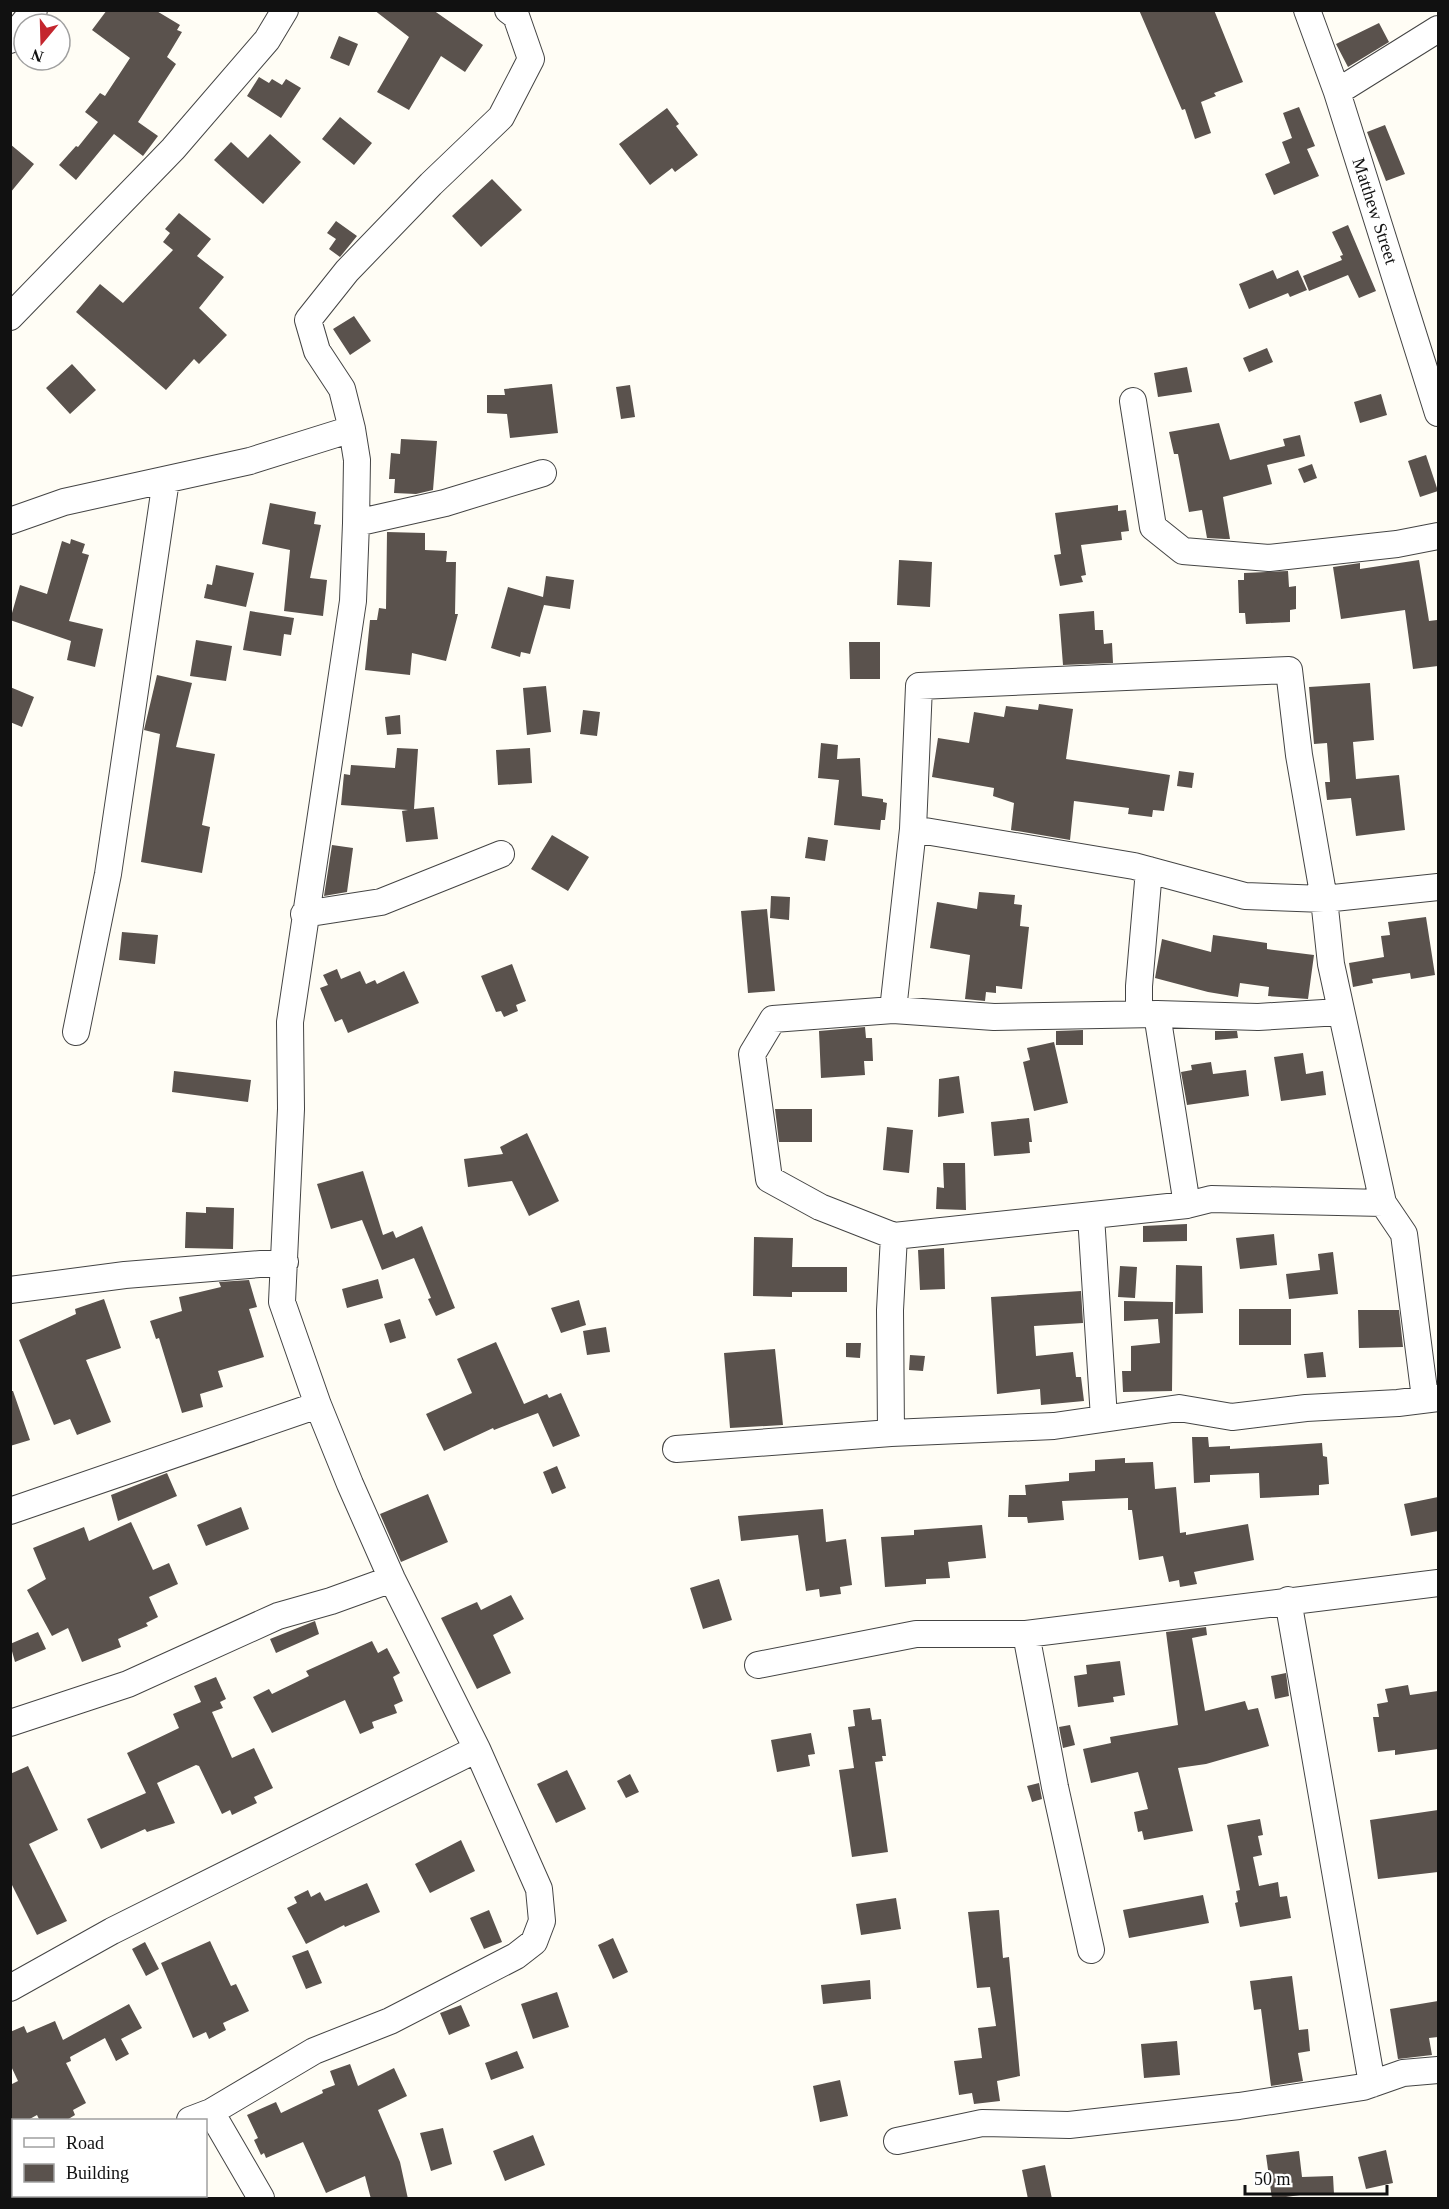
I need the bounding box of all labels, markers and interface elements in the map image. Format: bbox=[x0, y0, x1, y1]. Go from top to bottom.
north arrow bbox=[12, 12, 72, 72]
text: N bbox=[29, 46, 46, 66]
street label: Matthew Street bbox=[1348, 155, 1402, 267]
legend bbox=[12, 2119, 207, 2197]
text: Road bbox=[66, 2133, 104, 2153]
scale bar bbox=[1245, 2158, 1388, 2196]
text: Building bbox=[66, 2163, 129, 2183]
text: 50 m bbox=[1254, 2169, 1291, 2189]

